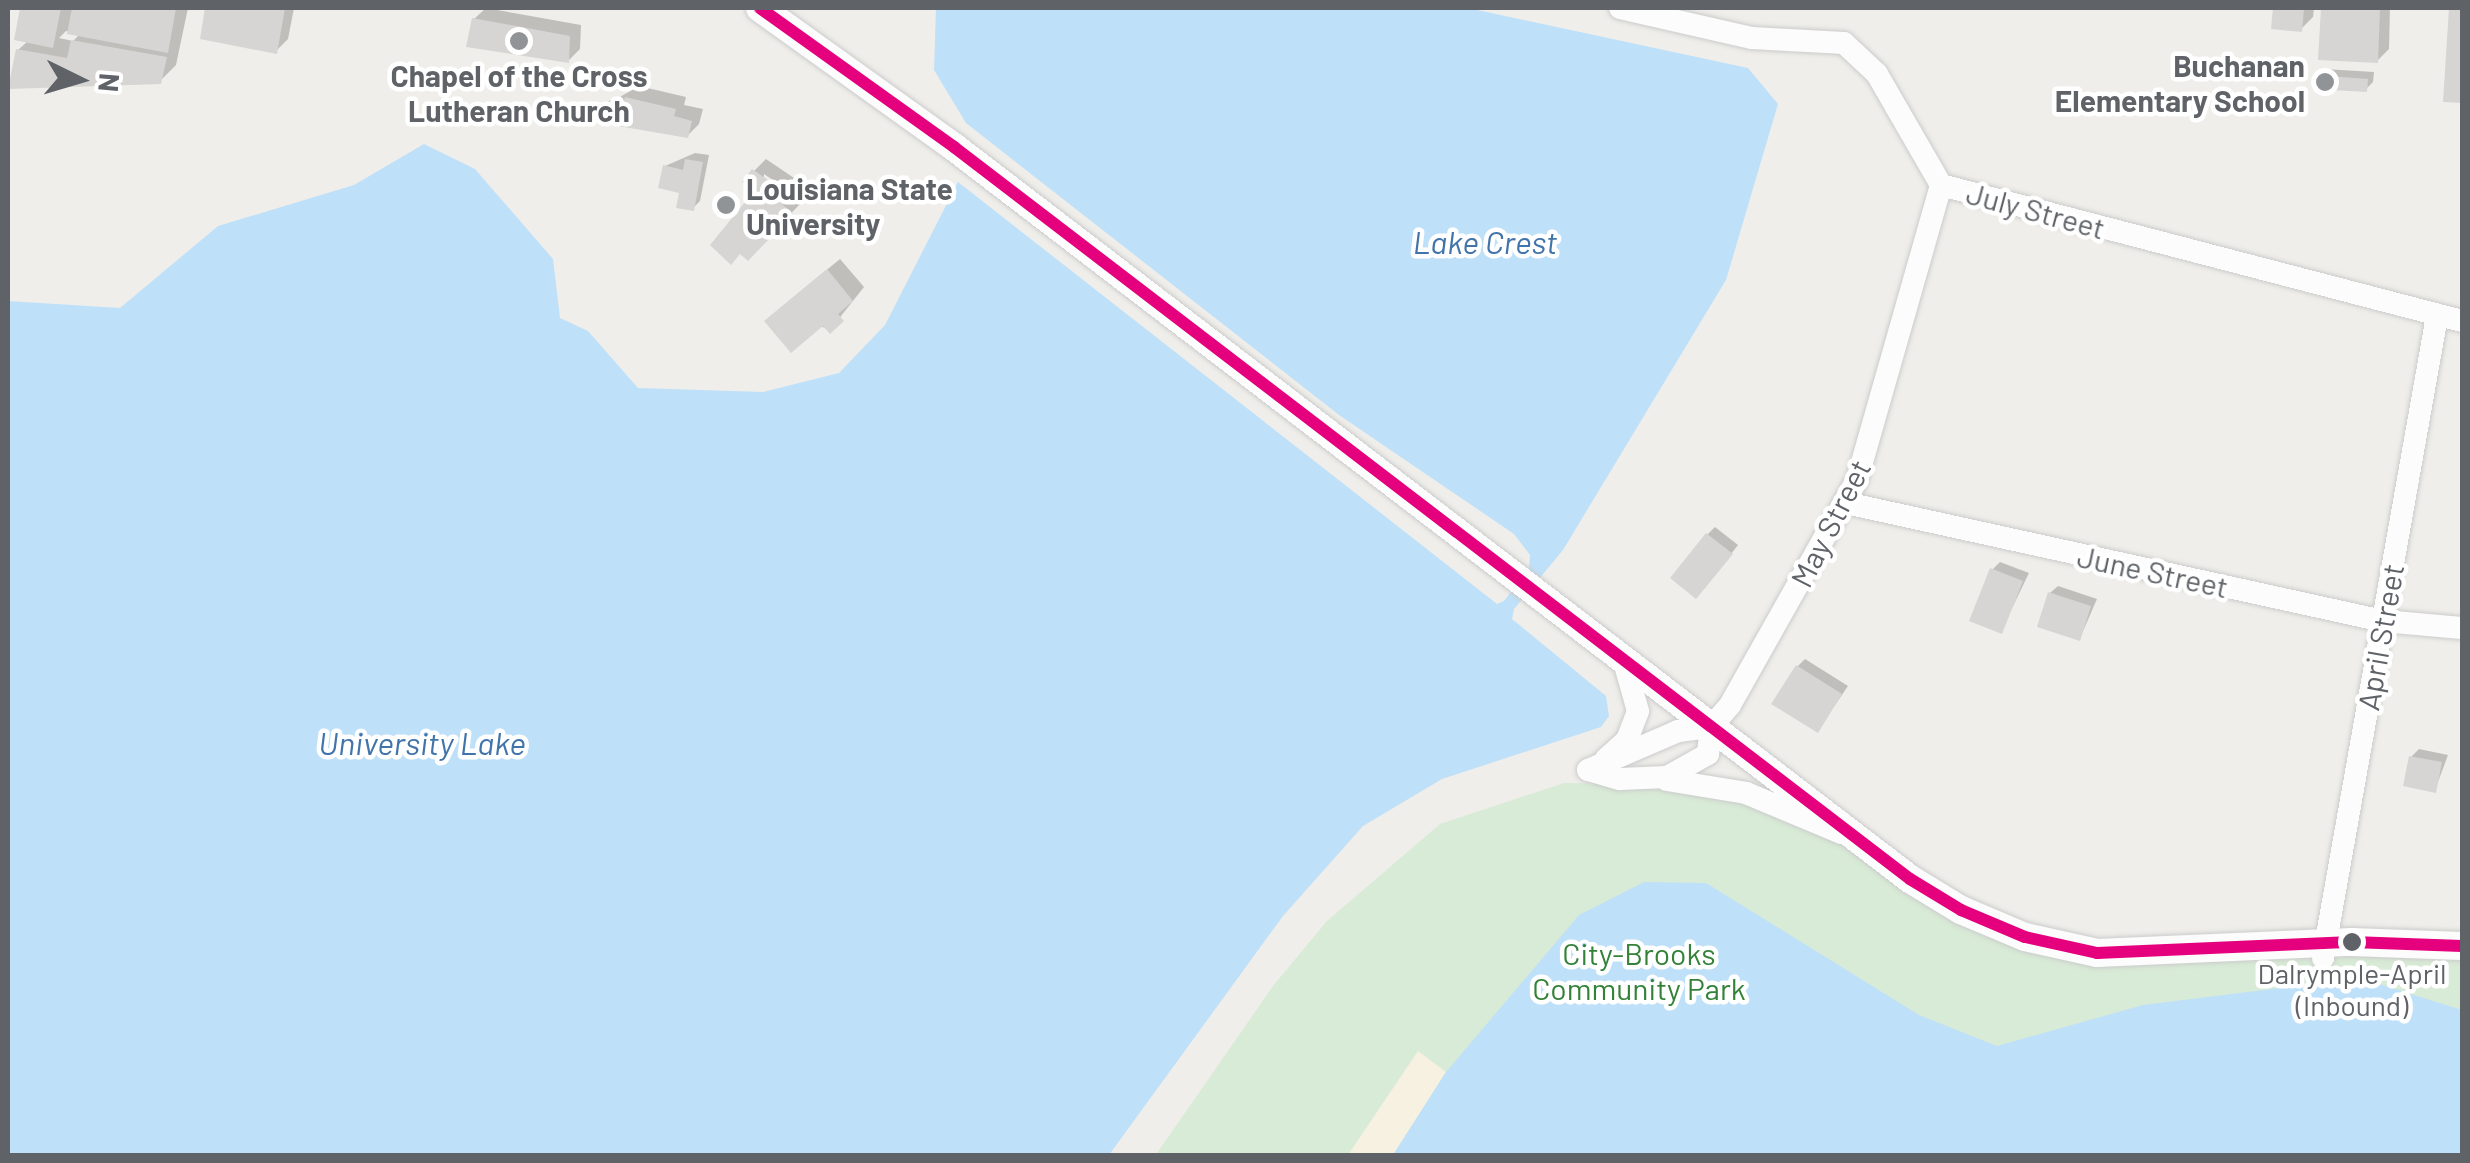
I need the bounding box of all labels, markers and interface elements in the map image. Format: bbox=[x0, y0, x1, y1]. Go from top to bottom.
north arrow bbox=[30, 30, 130, 130]
marker: Chapel of the Cross Lutheran Church bbox=[508, 30, 530, 52]
place label: Buchanan Elementary School bbox=[2055, 47, 2305, 118]
place label: Chapel of the Cross Lutheran Church bbox=[390, 57, 648, 128]
marker: Buchanan Elementary School bbox=[2314, 71, 2336, 93]
text: N bbox=[92, 72, 128, 93]
place label: Louisiana State University bbox=[746, 170, 953, 240]
street label: July Street bbox=[1963, 174, 2109, 246]
marker: Louisiana State University bbox=[715, 194, 737, 216]
water label: Lake Crest bbox=[1413, 222, 1557, 260]
street label: May Street bbox=[1783, 453, 1877, 593]
street label: June Street bbox=[2074, 537, 2232, 605]
street label: April Street bbox=[2349, 561, 2411, 713]
water label: University Lake bbox=[318, 723, 526, 761]
marker: Dalrymple-April (Inbound) bbox=[2342, 932, 2362, 952]
park label: City-Brooks Community Park bbox=[1532, 935, 1746, 1006]
place label: Dalrymple-April (Inbound) bbox=[2258, 956, 2446, 1022]

